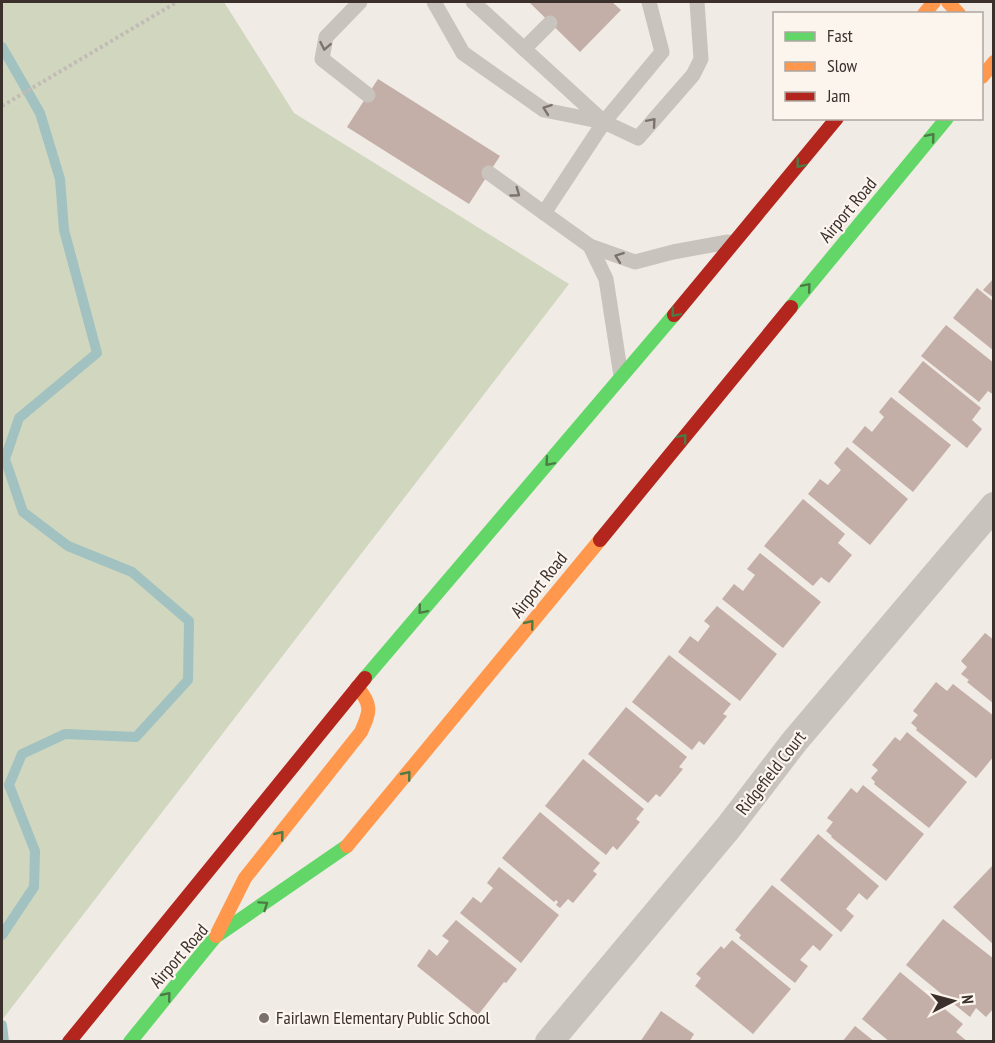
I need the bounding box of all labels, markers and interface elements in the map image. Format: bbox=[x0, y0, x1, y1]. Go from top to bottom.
legend bbox=[773, 12, 983, 120]
text: Fast bbox=[827, 24, 853, 47]
one-way arrow bbox=[319, 41, 332, 51]
text: Slow bbox=[827, 54, 858, 77]
text: Jam bbox=[826, 84, 850, 107]
one-way arrow bbox=[543, 103, 553, 116]
one-way arrow bbox=[645, 118, 656, 129]
one-way arrow bbox=[924, 133, 935, 144]
one-way arrow bbox=[796, 157, 807, 168]
street label: Airport Road bbox=[814, 172, 881, 247]
one-way arrow bbox=[510, 186, 521, 197]
one-way arrow bbox=[614, 251, 624, 264]
one-way arrow bbox=[800, 283, 811, 294]
one-way arrow bbox=[671, 306, 682, 317]
one-way arrow bbox=[676, 434, 687, 445]
one-way arrow bbox=[545, 455, 556, 466]
street label: Airport Road bbox=[505, 547, 572, 622]
one-way arrow bbox=[418, 603, 429, 614]
one-way arrow bbox=[523, 620, 534, 631]
street label: Ridgefield Court bbox=[731, 726, 811, 819]
one-way arrow bbox=[400, 771, 411, 782]
one-way arrow bbox=[272, 831, 283, 842]
one-way arrow bbox=[258, 900, 268, 912]
street label: Airport Road bbox=[144, 919, 213, 993]
north arrow bbox=[923, 971, 983, 1031]
one-way arrow bbox=[160, 992, 171, 1003]
text: N bbox=[958, 994, 978, 1005]
place label: Fairlawn Elementary Public School bbox=[276, 1006, 491, 1029]
marker: Fairlawn Elementary Public School bbox=[257, 1011, 271, 1025]

